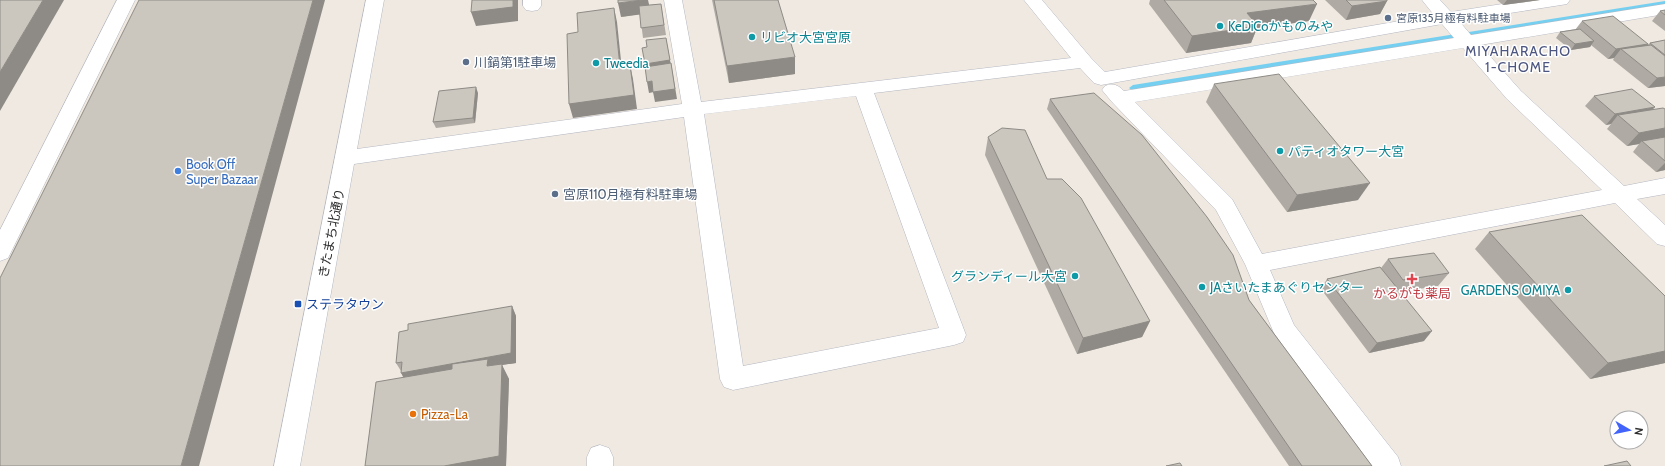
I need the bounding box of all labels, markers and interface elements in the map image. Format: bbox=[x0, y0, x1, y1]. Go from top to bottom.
place label: 宮原135月極有料駐車場 bbox=[1396, 11, 1511, 25]
marker: 宮原135月極有料駐車場 bbox=[1383, 13, 1393, 23]
place label: KeDiCoかものみや bbox=[1228, 18, 1333, 34]
marker: KeDiCoかものみや bbox=[1215, 21, 1225, 31]
place label: リビオ大宮宮原 bbox=[760, 29, 851, 45]
marker: リビオ大宮宮原 bbox=[747, 32, 757, 42]
district label: MIYAHARACHO 1-CHOME bbox=[1465, 42, 1571, 76]
place label: 川鍋第1駐車場 bbox=[474, 54, 556, 70]
place label: Tweedia bbox=[604, 55, 650, 71]
marker: 川鍋第1駐車場 bbox=[461, 57, 471, 67]
marker: Tweedia bbox=[591, 58, 601, 68]
place label: パティオタワー大宮 bbox=[1288, 143, 1404, 159]
marker: パティオタワー大宮 bbox=[1275, 146, 1285, 156]
place label: Book Off Super Bazaar bbox=[186, 156, 259, 187]
marker: Book Off Super Bazaar bbox=[173, 166, 183, 176]
place label: 宮原110月極有料駐車場 bbox=[563, 186, 698, 202]
street label: きたまち北通り bbox=[315, 187, 347, 279]
marker: 宮原110月極有料駐車場 bbox=[550, 189, 560, 199]
place label: グランディール大宮 bbox=[951, 268, 1067, 284]
marker: グランディール大宮 bbox=[1070, 271, 1080, 281]
marker: かるがも薬局 bbox=[1407, 274, 1417, 284]
place label: JAさいたまあぐりセンター bbox=[1209, 279, 1364, 295]
marker: JAさいたまあぐりセンター bbox=[1197, 282, 1207, 292]
place label: GARDENS OMIYA bbox=[1461, 282, 1560, 298]
place label: かるがも薬局 bbox=[1373, 285, 1451, 301]
marker: GARDENS OMIYA bbox=[1563, 285, 1573, 295]
place label: ステラタウン bbox=[306, 296, 384, 312]
marker: ステラタウン bbox=[293, 299, 303, 309]
place label: Pizza-La bbox=[421, 406, 469, 422]
marker: Pizza-La bbox=[408, 409, 418, 419]
north arrow bbox=[1609, 410, 1649, 450]
text: N bbox=[1631, 427, 1646, 437]

